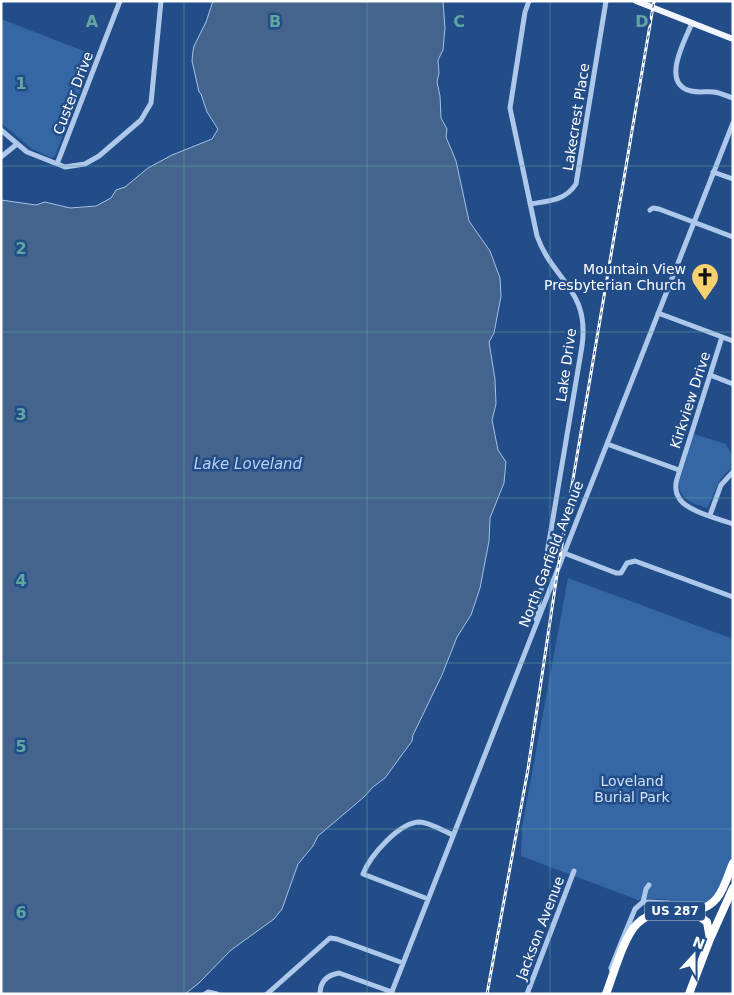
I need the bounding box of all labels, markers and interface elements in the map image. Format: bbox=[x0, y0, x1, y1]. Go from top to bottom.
text: A bbox=[86, 12, 99, 31]
text: B bbox=[269, 12, 281, 31]
text: C bbox=[453, 12, 465, 31]
text: D bbox=[635, 12, 649, 31]
street label: Custer Drive bbox=[50, 49, 96, 137]
street label: Lakecrest Place bbox=[560, 62, 592, 172]
text: 1 bbox=[15, 74, 27, 93]
text: 2 bbox=[15, 239, 27, 258]
place label: Mountain View Presbyterian Church bbox=[544, 261, 686, 293]
church icon: Mountain View Presbyterian Church bbox=[690, 262, 720, 301]
street label: Lake Drive bbox=[553, 327, 579, 403]
street label: Kirkview Drive bbox=[667, 350, 713, 450]
text: 3 bbox=[15, 405, 27, 424]
water label: Lake Loveland bbox=[194, 455, 303, 473]
street label: North Garfield Avenue bbox=[516, 479, 586, 629]
text: 4 bbox=[15, 571, 27, 590]
text: 5 bbox=[15, 737, 27, 756]
park label: Loveland Burial Park bbox=[594, 773, 671, 805]
street label: Jackson Avenue bbox=[513, 874, 567, 983]
road number: US 287 bbox=[645, 901, 705, 920]
text: 6 bbox=[15, 903, 27, 922]
north arrow bbox=[669, 930, 719, 980]
text: N bbox=[690, 933, 707, 952]

